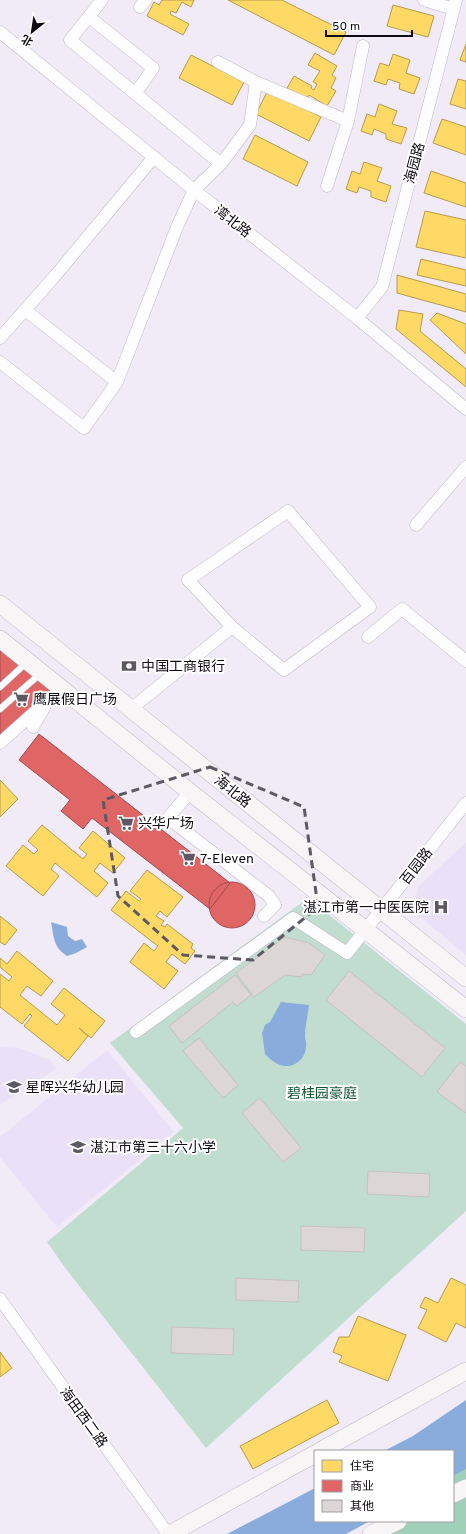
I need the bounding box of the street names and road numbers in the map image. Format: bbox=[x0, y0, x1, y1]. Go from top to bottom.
street label: 海园路 bbox=[402, 141, 429, 186]
street label: 湾北路 bbox=[210, 202, 254, 242]
street label: 海北路 bbox=[210, 772, 254, 812]
street label: 百园路 bbox=[398, 845, 437, 889]
street label: 海田西二路 bbox=[55, 1385, 110, 1451]

